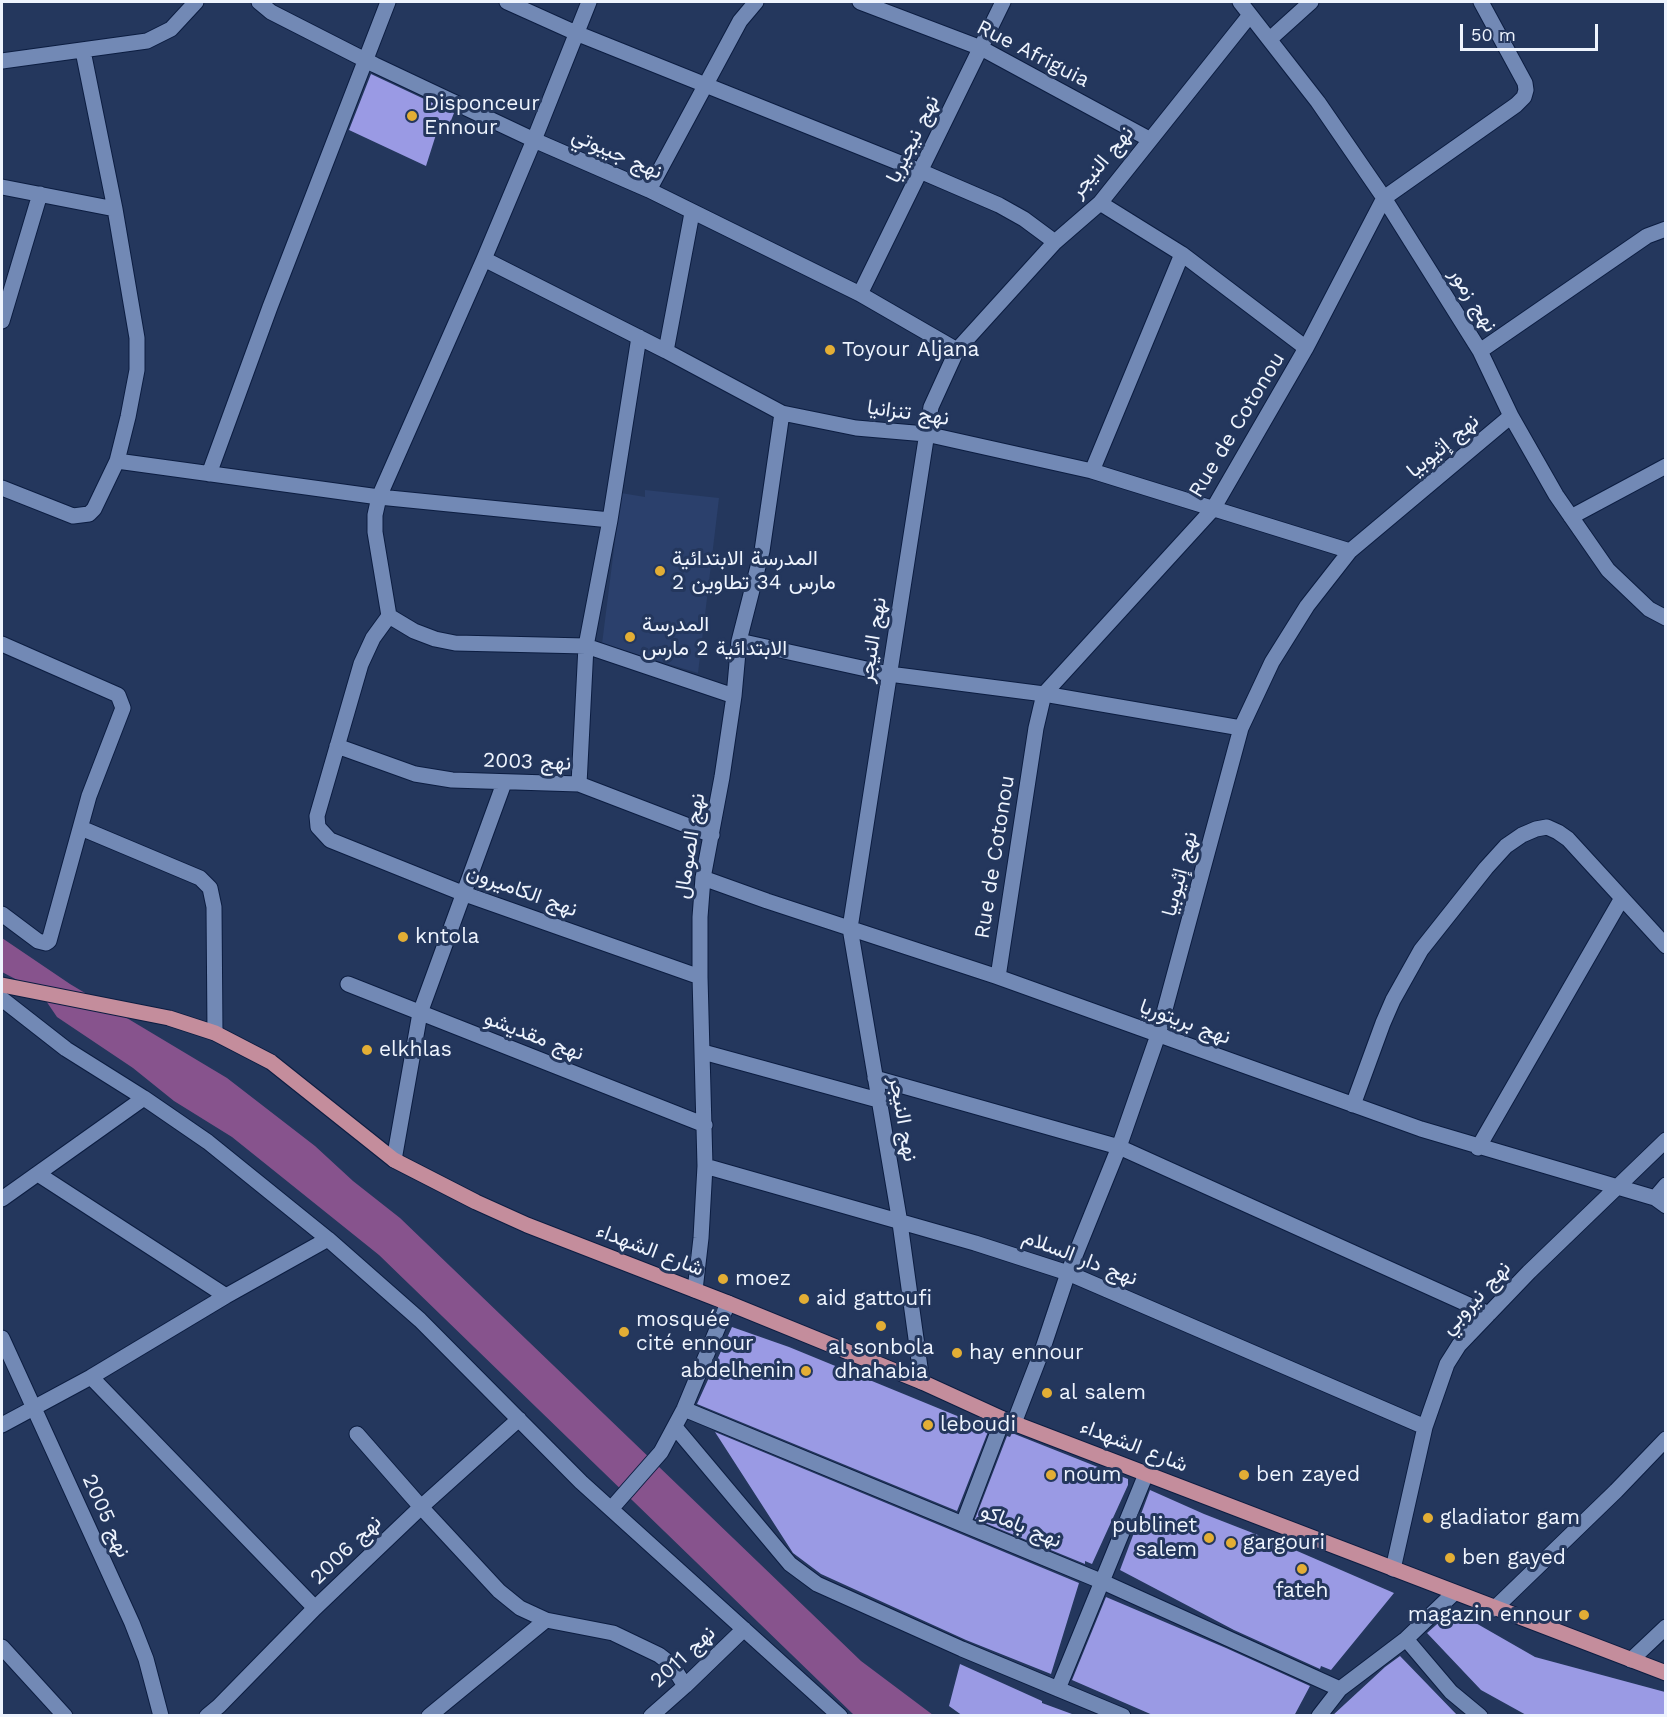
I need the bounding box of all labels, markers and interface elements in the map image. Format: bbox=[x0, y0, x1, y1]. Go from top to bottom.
scale bar bbox=[1463, 12, 1601, 50]
street label: Rue Afriguia bbox=[972, 15, 1094, 93]
text: 50 m bbox=[1471, 24, 1516, 45]
place label: Disponceur Ennour bbox=[424, 91, 540, 141]
street label: نهج نيجيريا bbox=[881, 91, 945, 187]
marker: Disponceur Ennour bbox=[405, 109, 419, 123]
street label: نهج النيجر bbox=[1065, 121, 1139, 203]
street label: نهج جيبوتي bbox=[568, 123, 666, 185]
street label: نهج زمور bbox=[1443, 263, 1503, 337]
place label: Toyour Aljana bbox=[842, 337, 979, 363]
marker: Toyour Aljana bbox=[823, 343, 837, 357]
street label: Rue de Cotonou bbox=[1184, 348, 1290, 502]
street label: نهج تنزانيا bbox=[865, 395, 951, 431]
street label: نهج إثيوبيا bbox=[1402, 408, 1484, 484]
place label: المدرسة الابتدائية 2 مارس 34 تطاوين bbox=[672, 546, 836, 596]
marker: المدرسة الابتدائية 2 مارس 34 تطاوين bbox=[653, 564, 667, 578]
street label: نهج النيجر bbox=[854, 596, 892, 684]
place label: المدرسة الابتدائية 2 مارس bbox=[642, 612, 787, 662]
marker: المدرسة الابتدائية 2 مارس bbox=[623, 630, 637, 644]
street label: نهج 2003 bbox=[482, 748, 572, 776]
street label: Rue de Cotonou bbox=[970, 773, 1020, 941]
street label: نهج الصومال bbox=[669, 791, 711, 901]
street label: نهج إثيوبيا bbox=[1157, 829, 1203, 919]
street label: نهج الكاميرون bbox=[463, 859, 581, 923]
place label: kntola bbox=[415, 924, 479, 950]
marker: kntola bbox=[396, 930, 410, 944]
street label: نهج بريتوريا bbox=[1136, 994, 1234, 1050]
street label: نهج مقديشو bbox=[481, 1006, 587, 1066]
place label: elkhlas bbox=[379, 1037, 452, 1063]
marker: elkhlas bbox=[360, 1043, 374, 1057]
street label: نهج النيجر bbox=[883, 1074, 923, 1164]
street label: شارع الشهداء bbox=[593, 1218, 707, 1282]
street label: نهج دار السلام bbox=[1019, 1225, 1141, 1291]
street label: نهج نيروبي bbox=[1436, 1256, 1516, 1340]
place label: moez bbox=[735, 1266, 791, 1292]
marker: moez bbox=[716, 1272, 730, 1286]
place label: aid gattoufi bbox=[816, 1286, 932, 1312]
marker: aid gattoufi bbox=[797, 1292, 811, 1306]
place label: mosquée cité ennour bbox=[636, 1307, 754, 1357]
marker: al sonbola dhahabia bbox=[874, 1319, 888, 1333]
marker: mosquée cité ennour bbox=[617, 1325, 631, 1339]
place label: al sonbola dhahabia bbox=[828, 1335, 934, 1385]
place label: hay ennour bbox=[969, 1340, 1084, 1366]
marker: hay ennour bbox=[950, 1346, 964, 1360]
place label: abdelhenin bbox=[681, 1358, 794, 1384]
marker: abdelhenin bbox=[799, 1364, 813, 1378]
place label: al salem bbox=[1059, 1380, 1146, 1406]
marker: al salem bbox=[1040, 1386, 1054, 1400]
place label: leboudi bbox=[940, 1412, 1016, 1438]
street label: شارع الشهداء bbox=[1077, 1414, 1191, 1478]
marker: leboudi bbox=[921, 1418, 935, 1432]
place label: noum bbox=[1063, 1462, 1122, 1488]
place label: ben zayed bbox=[1256, 1462, 1360, 1488]
marker: noum bbox=[1044, 1468, 1058, 1482]
marker: ben zayed bbox=[1237, 1468, 1251, 1482]
street label: نهج 2005 bbox=[76, 1470, 136, 1562]
street label: نهج باماكو bbox=[977, 1498, 1065, 1554]
place label: gladiator gam bbox=[1440, 1505, 1580, 1531]
street label: نهج 2006 bbox=[305, 1510, 387, 1590]
marker: gladiator gam bbox=[1421, 1511, 1435, 1525]
place label: publinet salem bbox=[1112, 1513, 1197, 1563]
place label: gargouri bbox=[1243, 1530, 1325, 1556]
marker: publinet salem bbox=[1202, 1531, 1216, 1545]
marker: gargouri bbox=[1224, 1536, 1238, 1550]
place label: ben gayed bbox=[1462, 1545, 1566, 1571]
marker: ben gayed bbox=[1443, 1551, 1457, 1565]
marker: fateh bbox=[1295, 1562, 1309, 1576]
place label: fateh bbox=[1275, 1578, 1329, 1604]
place label: magazin ennour bbox=[1408, 1602, 1572, 1628]
marker: magazin ennour bbox=[1577, 1608, 1591, 1622]
street label: نهج 2011 bbox=[645, 1621, 721, 1693]

